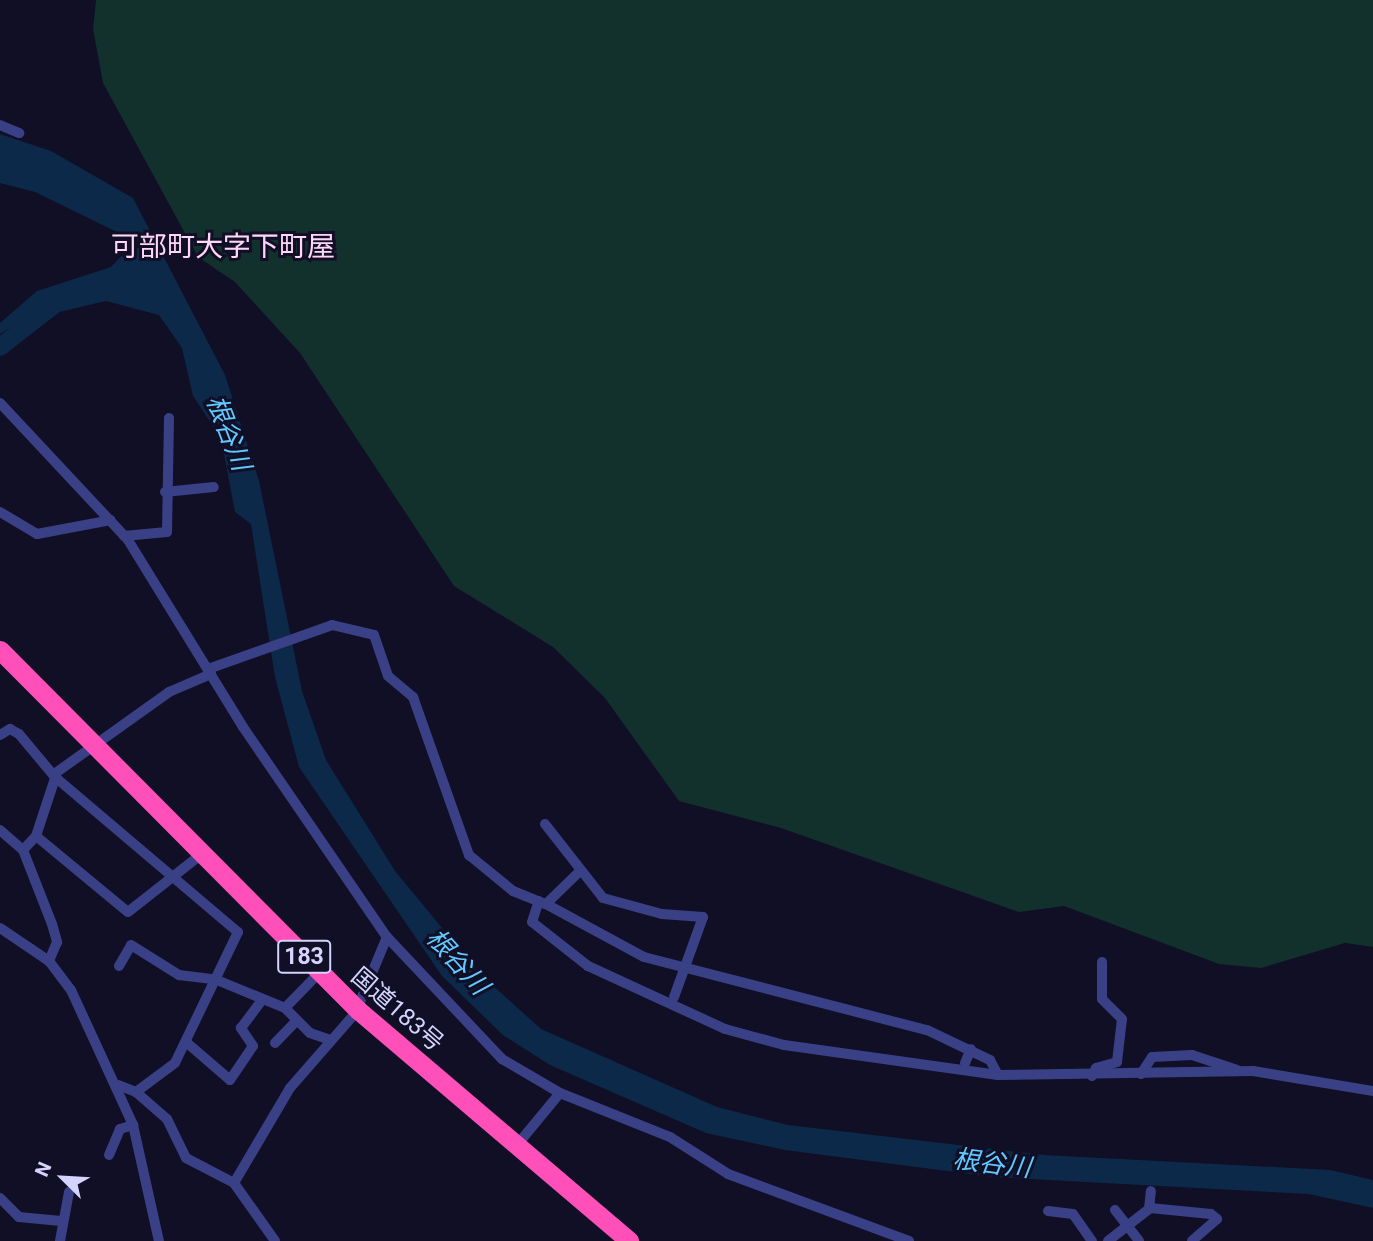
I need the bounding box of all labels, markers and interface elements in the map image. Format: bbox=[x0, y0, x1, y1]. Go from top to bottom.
district label: 可部町大字下町屋 bbox=[111, 230, 335, 264]
water label: 根谷川 bbox=[199, 391, 257, 475]
water label: 根谷川 bbox=[419, 923, 495, 1001]
road number: 183 bbox=[276, 938, 332, 976]
street label: 国道183号 bbox=[345, 962, 449, 1058]
north arrow bbox=[28, 1143, 98, 1213]
water label: 根谷川 bbox=[951, 1144, 1033, 1184]
text: N bbox=[30, 1158, 57, 1180]

